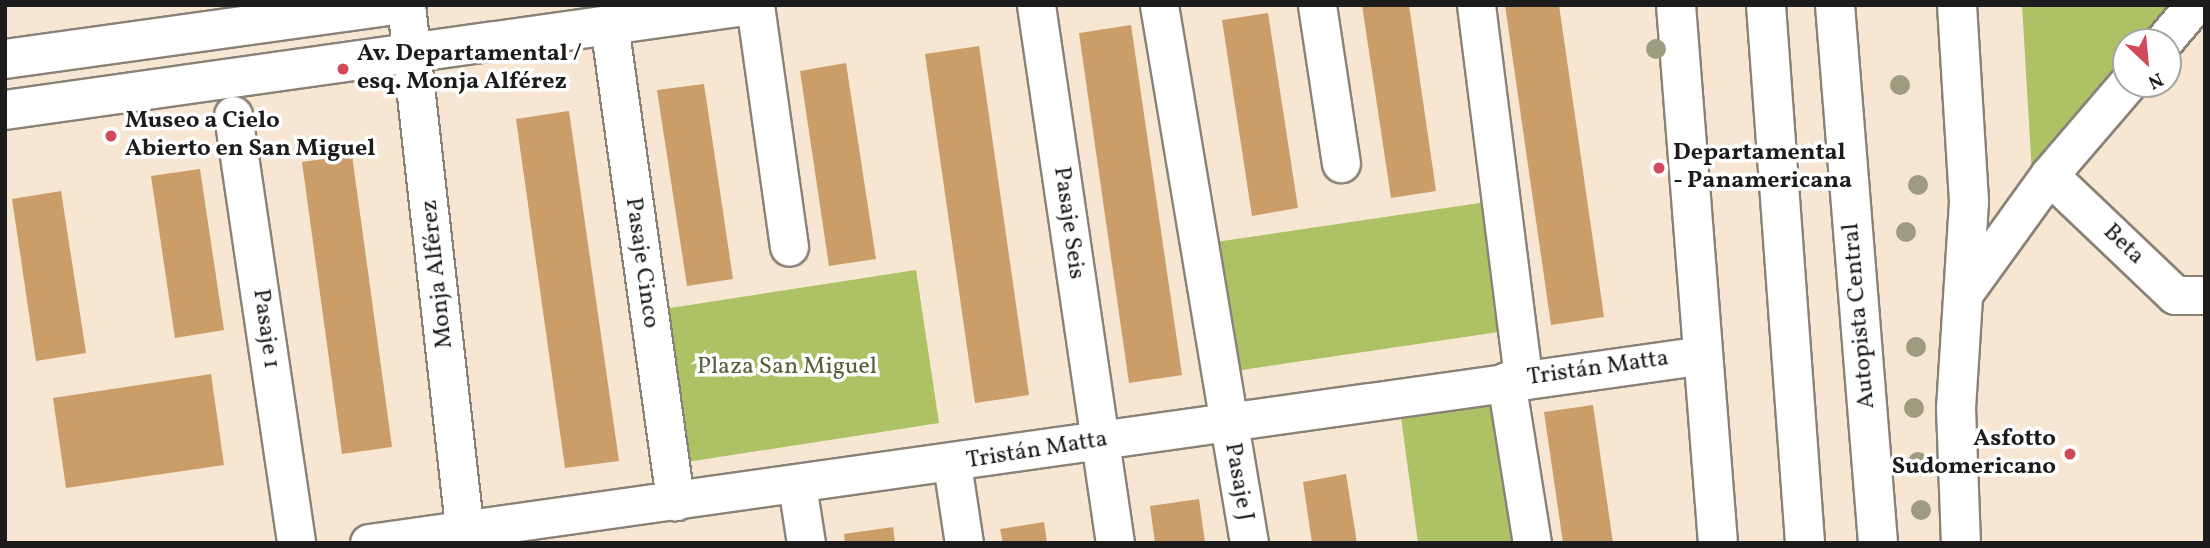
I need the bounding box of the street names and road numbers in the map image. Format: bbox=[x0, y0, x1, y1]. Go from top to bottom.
street label: Pasaje Seis bbox=[1046, 165, 1090, 281]
street label: Pasaje Cinco bbox=[618, 196, 664, 330]
street label: Monja Alférez bbox=[416, 198, 460, 350]
street label: Beta bbox=[2096, 218, 2150, 272]
street label: Autopista Central bbox=[1838, 222, 1882, 410]
street label: Pasaje 1 bbox=[245, 287, 285, 371]
street label: Tristán Matta bbox=[1525, 345, 1671, 393]
street label: Tristán Matta bbox=[964, 426, 1110, 476]
street label: Pasaje J bbox=[1217, 441, 1259, 523]

